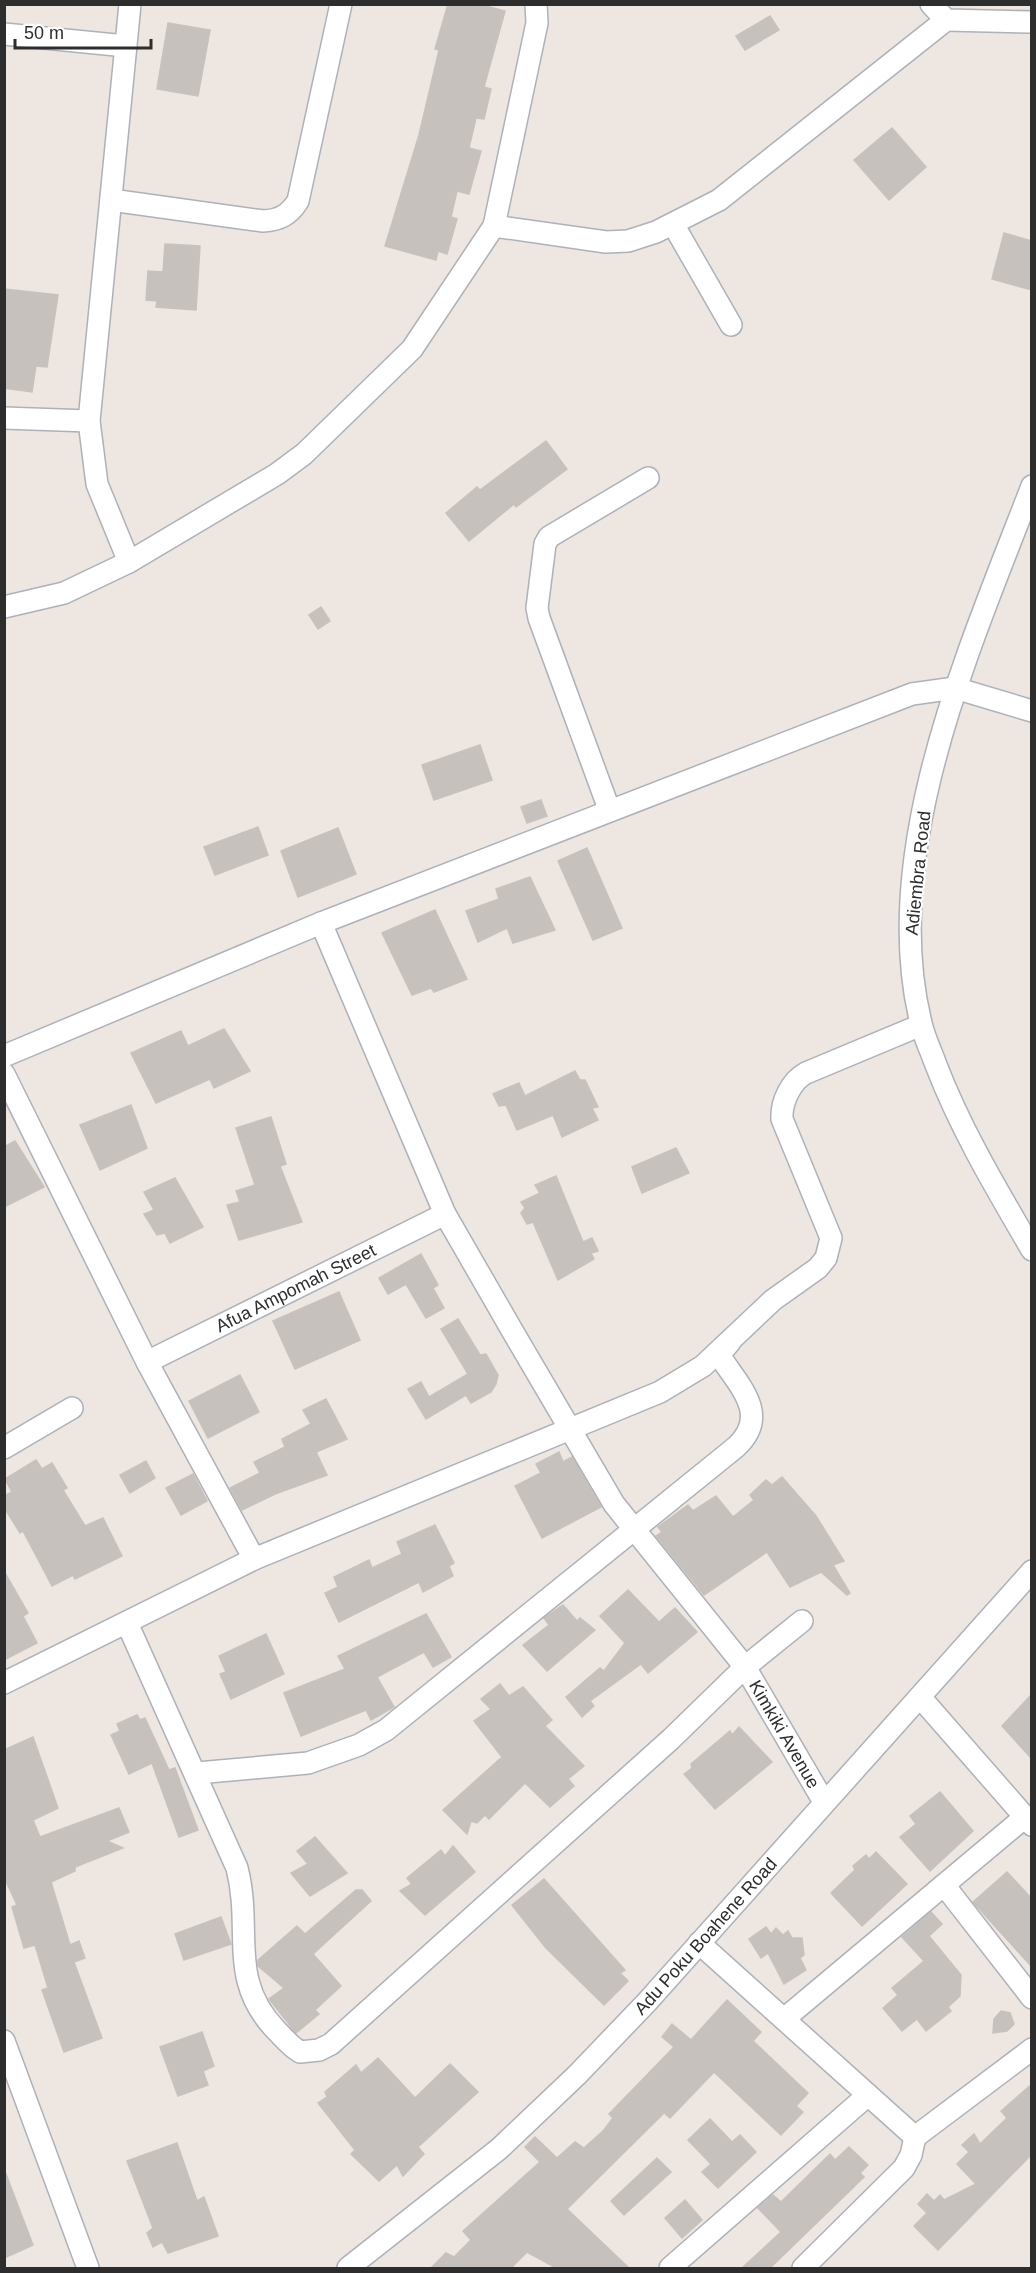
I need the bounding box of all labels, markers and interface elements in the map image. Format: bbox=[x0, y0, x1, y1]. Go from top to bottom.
scale bar bbox=[15, 12, 152, 50]
text: 50 m bbox=[24, 23, 64, 43]
street label: Adiembra Road bbox=[902, 810, 934, 936]
street label: Afua Ampomah Street bbox=[212, 1240, 379, 1336]
street label: Kimkiki Avenue bbox=[745, 1677, 824, 1792]
street label: Adu Poku Boahene Road bbox=[630, 1854, 781, 2019]

